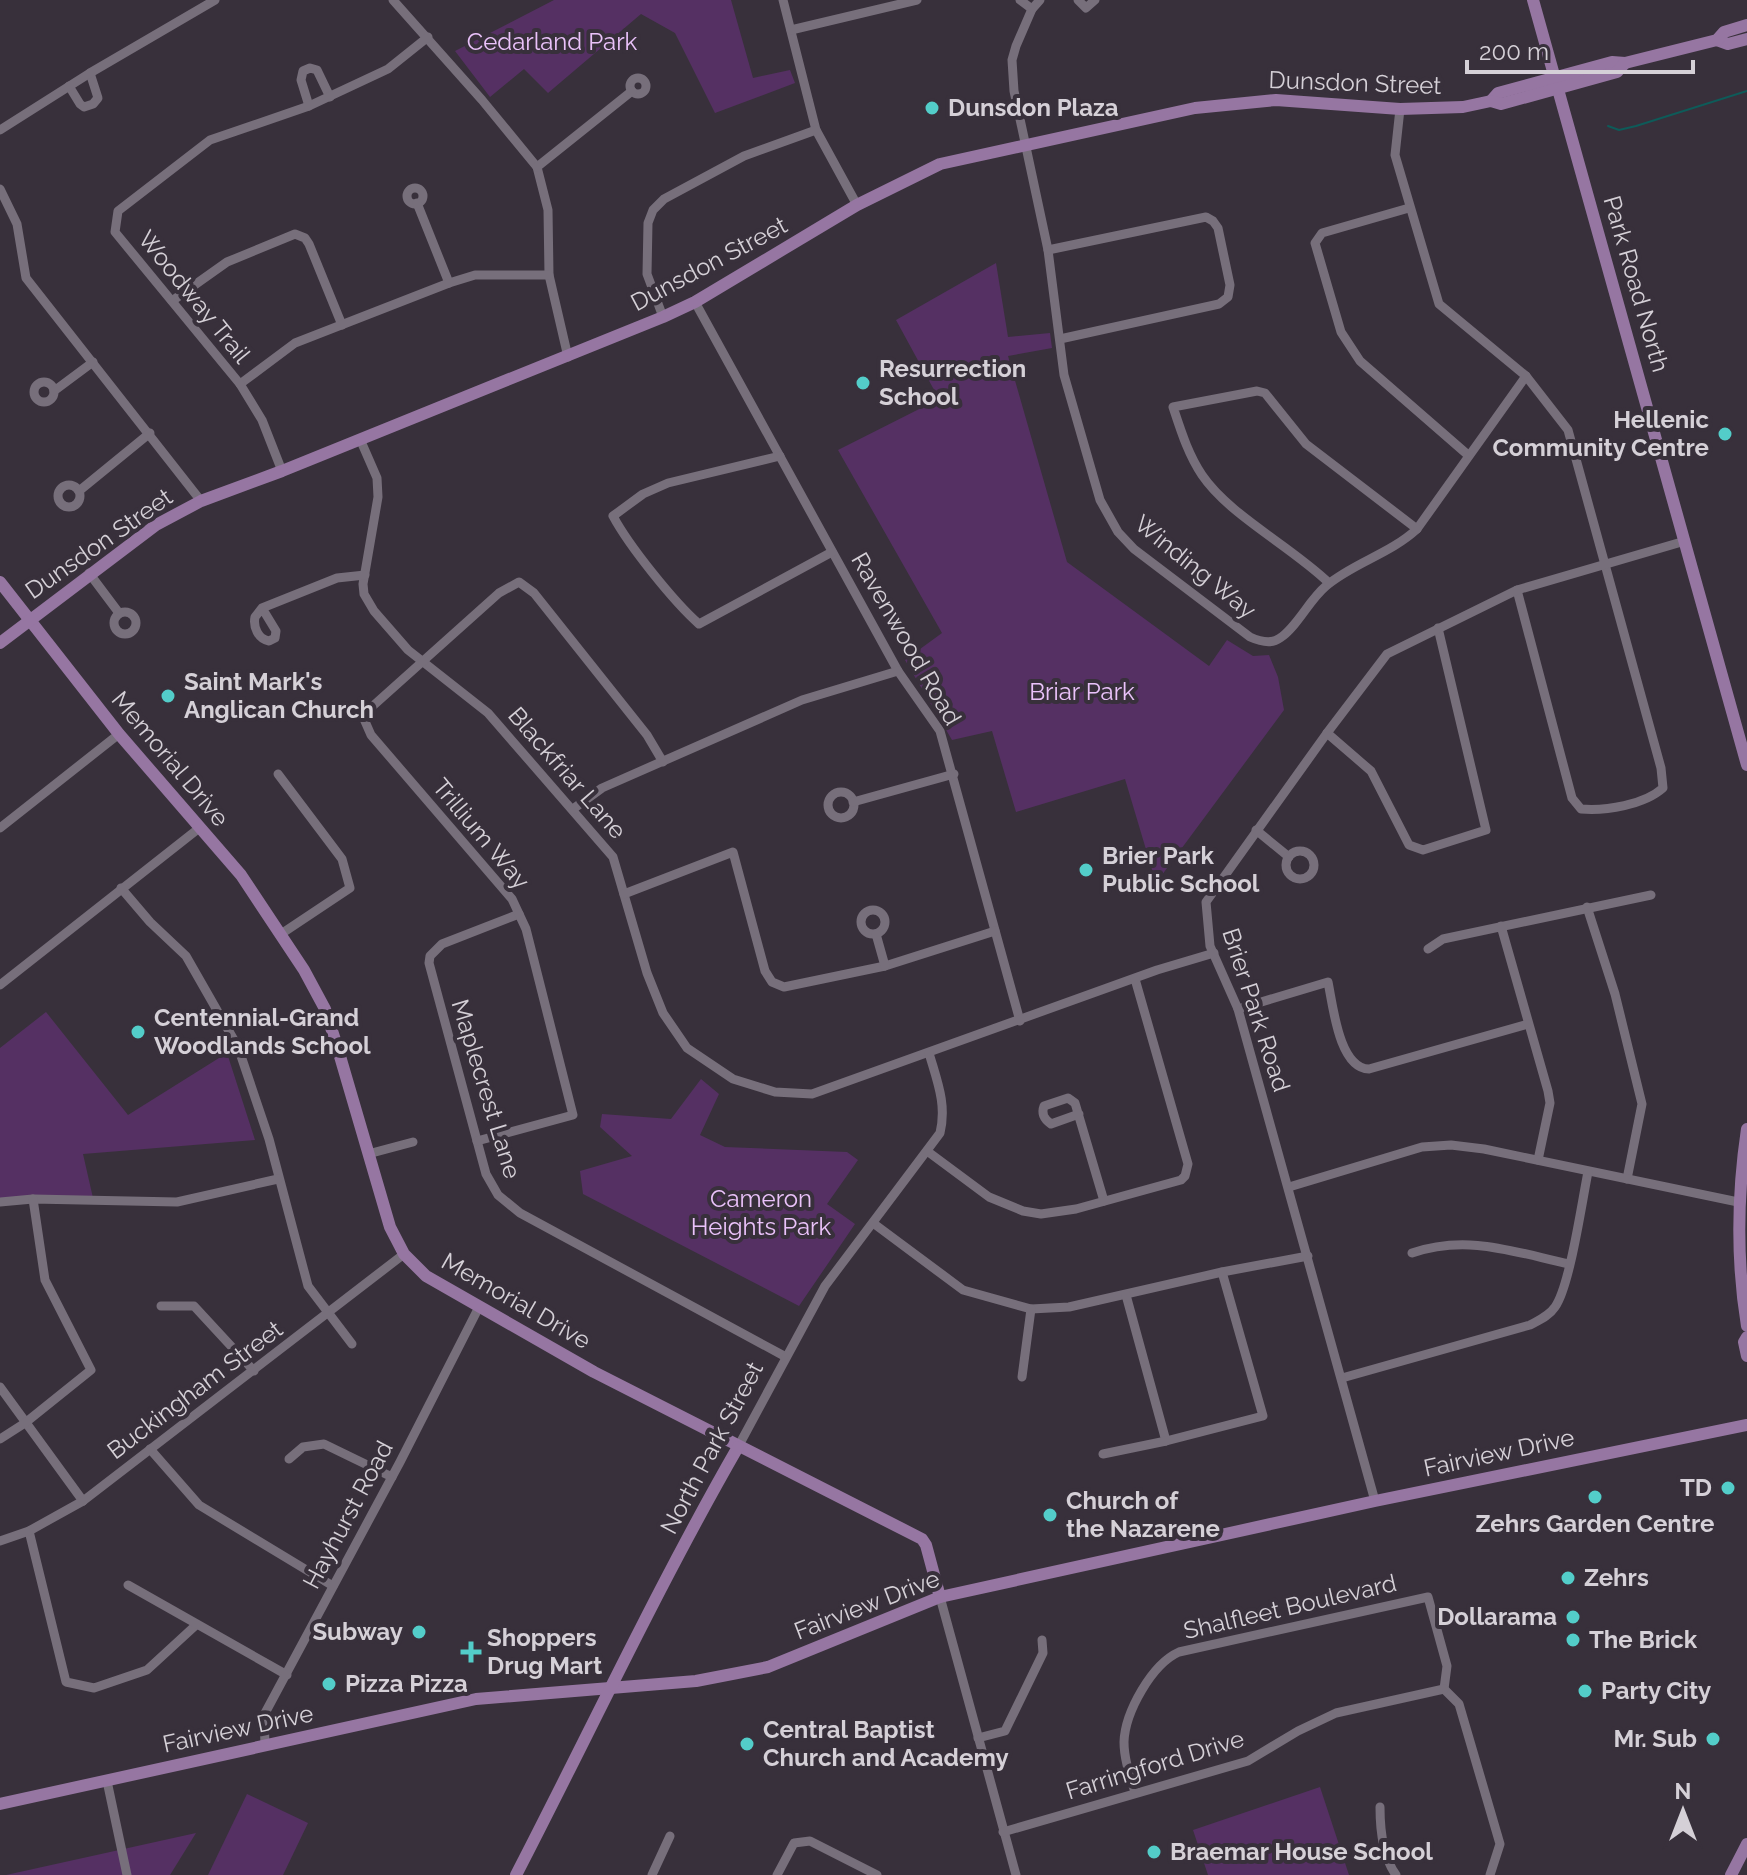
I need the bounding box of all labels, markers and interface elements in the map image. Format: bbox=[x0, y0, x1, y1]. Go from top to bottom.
scale bar bbox=[1467, 24, 1693, 74]
park label: Cedarland Park bbox=[467, 27, 638, 56]
text: 200 m bbox=[1479, 37, 1549, 66]
street label: Dunsdon Street bbox=[1268, 65, 1442, 100]
place label: Dunsdon Plaza bbox=[948, 93, 1119, 122]
marker: Dunsdon Plaza bbox=[923, 99, 941, 117]
street label: Park Road North bbox=[1597, 192, 1675, 375]
street label: Dunsdon Street bbox=[626, 210, 792, 317]
street label: Woodway Trail bbox=[132, 224, 257, 369]
place label: Resurrection School bbox=[879, 354, 1026, 411]
marker: Resurrection School bbox=[854, 374, 872, 392]
place label: Hellenic Community Centre bbox=[1492, 405, 1709, 462]
marker: Hellenic Community Centre bbox=[1716, 425, 1734, 443]
street label: Dunsdon Street bbox=[20, 482, 178, 605]
street label: Winding Way bbox=[1129, 509, 1262, 624]
street label: Ravenwood Road bbox=[845, 547, 968, 730]
place label: Saint Mark's Anglican Church bbox=[184, 667, 374, 724]
park label: Briar Park bbox=[1029, 677, 1135, 706]
street label: Memorial Drive bbox=[106, 685, 235, 832]
marker: Saint Mark's Anglican Church bbox=[159, 687, 177, 705]
street label: Blackfriar Lane bbox=[502, 701, 633, 845]
street label: Trillium Way bbox=[427, 772, 536, 895]
place label: Brier Park Public School bbox=[1102, 841, 1260, 898]
marker: Brier Park Public School bbox=[1077, 861, 1095, 879]
street label: Brier Park Road bbox=[1216, 924, 1297, 1095]
street label: Maplecrest Lane bbox=[445, 996, 527, 1182]
place label: Centennial-Grand Woodlands School bbox=[154, 1003, 371, 1060]
marker: Centennial-Grand Woodlands School bbox=[129, 1023, 147, 1041]
park label: Cameron Heights Park bbox=[691, 1184, 831, 1241]
street label: Memorial Drive bbox=[437, 1246, 596, 1355]
street label: Buckingham Street bbox=[101, 1314, 288, 1465]
street label: North Park Street bbox=[654, 1357, 769, 1539]
street label: Fairview Drive bbox=[1421, 1422, 1577, 1483]
street label: Hayhurst Road bbox=[296, 1436, 399, 1594]
place label: TD bbox=[1680, 1473, 1712, 1502]
marker: TD bbox=[1719, 1479, 1737, 1497]
place label: Church of the Nazarene bbox=[1066, 1486, 1220, 1543]
marker: Zehrs Garden Centre bbox=[1586, 1488, 1604, 1506]
marker: Church of the Nazarene bbox=[1041, 1506, 1059, 1524]
place label: Zehrs Garden Centre bbox=[1476, 1509, 1714, 1538]
place label: Zehrs bbox=[1584, 1563, 1649, 1592]
street label: Fairview Drive bbox=[790, 1564, 944, 1646]
street label: Shalfleet Boulevard bbox=[1181, 1568, 1399, 1645]
marker: Zehrs bbox=[1559, 1569, 1577, 1587]
place label: Dollarama bbox=[1437, 1602, 1557, 1631]
marker: Dollarama bbox=[1564, 1608, 1582, 1626]
place label: Subway bbox=[312, 1617, 403, 1646]
marker: Subway bbox=[410, 1623, 428, 1641]
place label: Shoppers Drug Mart bbox=[487, 1623, 602, 1680]
place label: The Brick bbox=[1589, 1625, 1698, 1654]
marker: The Brick bbox=[1564, 1631, 1582, 1649]
marker: Shoppers Drug Mart bbox=[462, 1643, 480, 1661]
place label: Pizza Pizza bbox=[345, 1669, 468, 1698]
marker: Pizza Pizza bbox=[320, 1675, 338, 1693]
place label: Party City bbox=[1601, 1676, 1711, 1705]
marker: Party City bbox=[1576, 1682, 1594, 1700]
street label: Fairview Drive bbox=[160, 1698, 316, 1759]
place label: Central Baptist Church and Academy bbox=[763, 1715, 1009, 1772]
street label: Farringford Drive bbox=[1062, 1724, 1247, 1805]
place label: Mr. Sub bbox=[1613, 1724, 1697, 1753]
marker: Mr. Sub bbox=[1704, 1730, 1722, 1748]
marker: Central Baptist Church and Academy bbox=[738, 1735, 756, 1753]
north arrow bbox=[1643, 1771, 1723, 1851]
text: N bbox=[1675, 1778, 1691, 1804]
place label: Braemar House School bbox=[1170, 1837, 1433, 1866]
marker: Braemar House School bbox=[1145, 1843, 1163, 1861]

